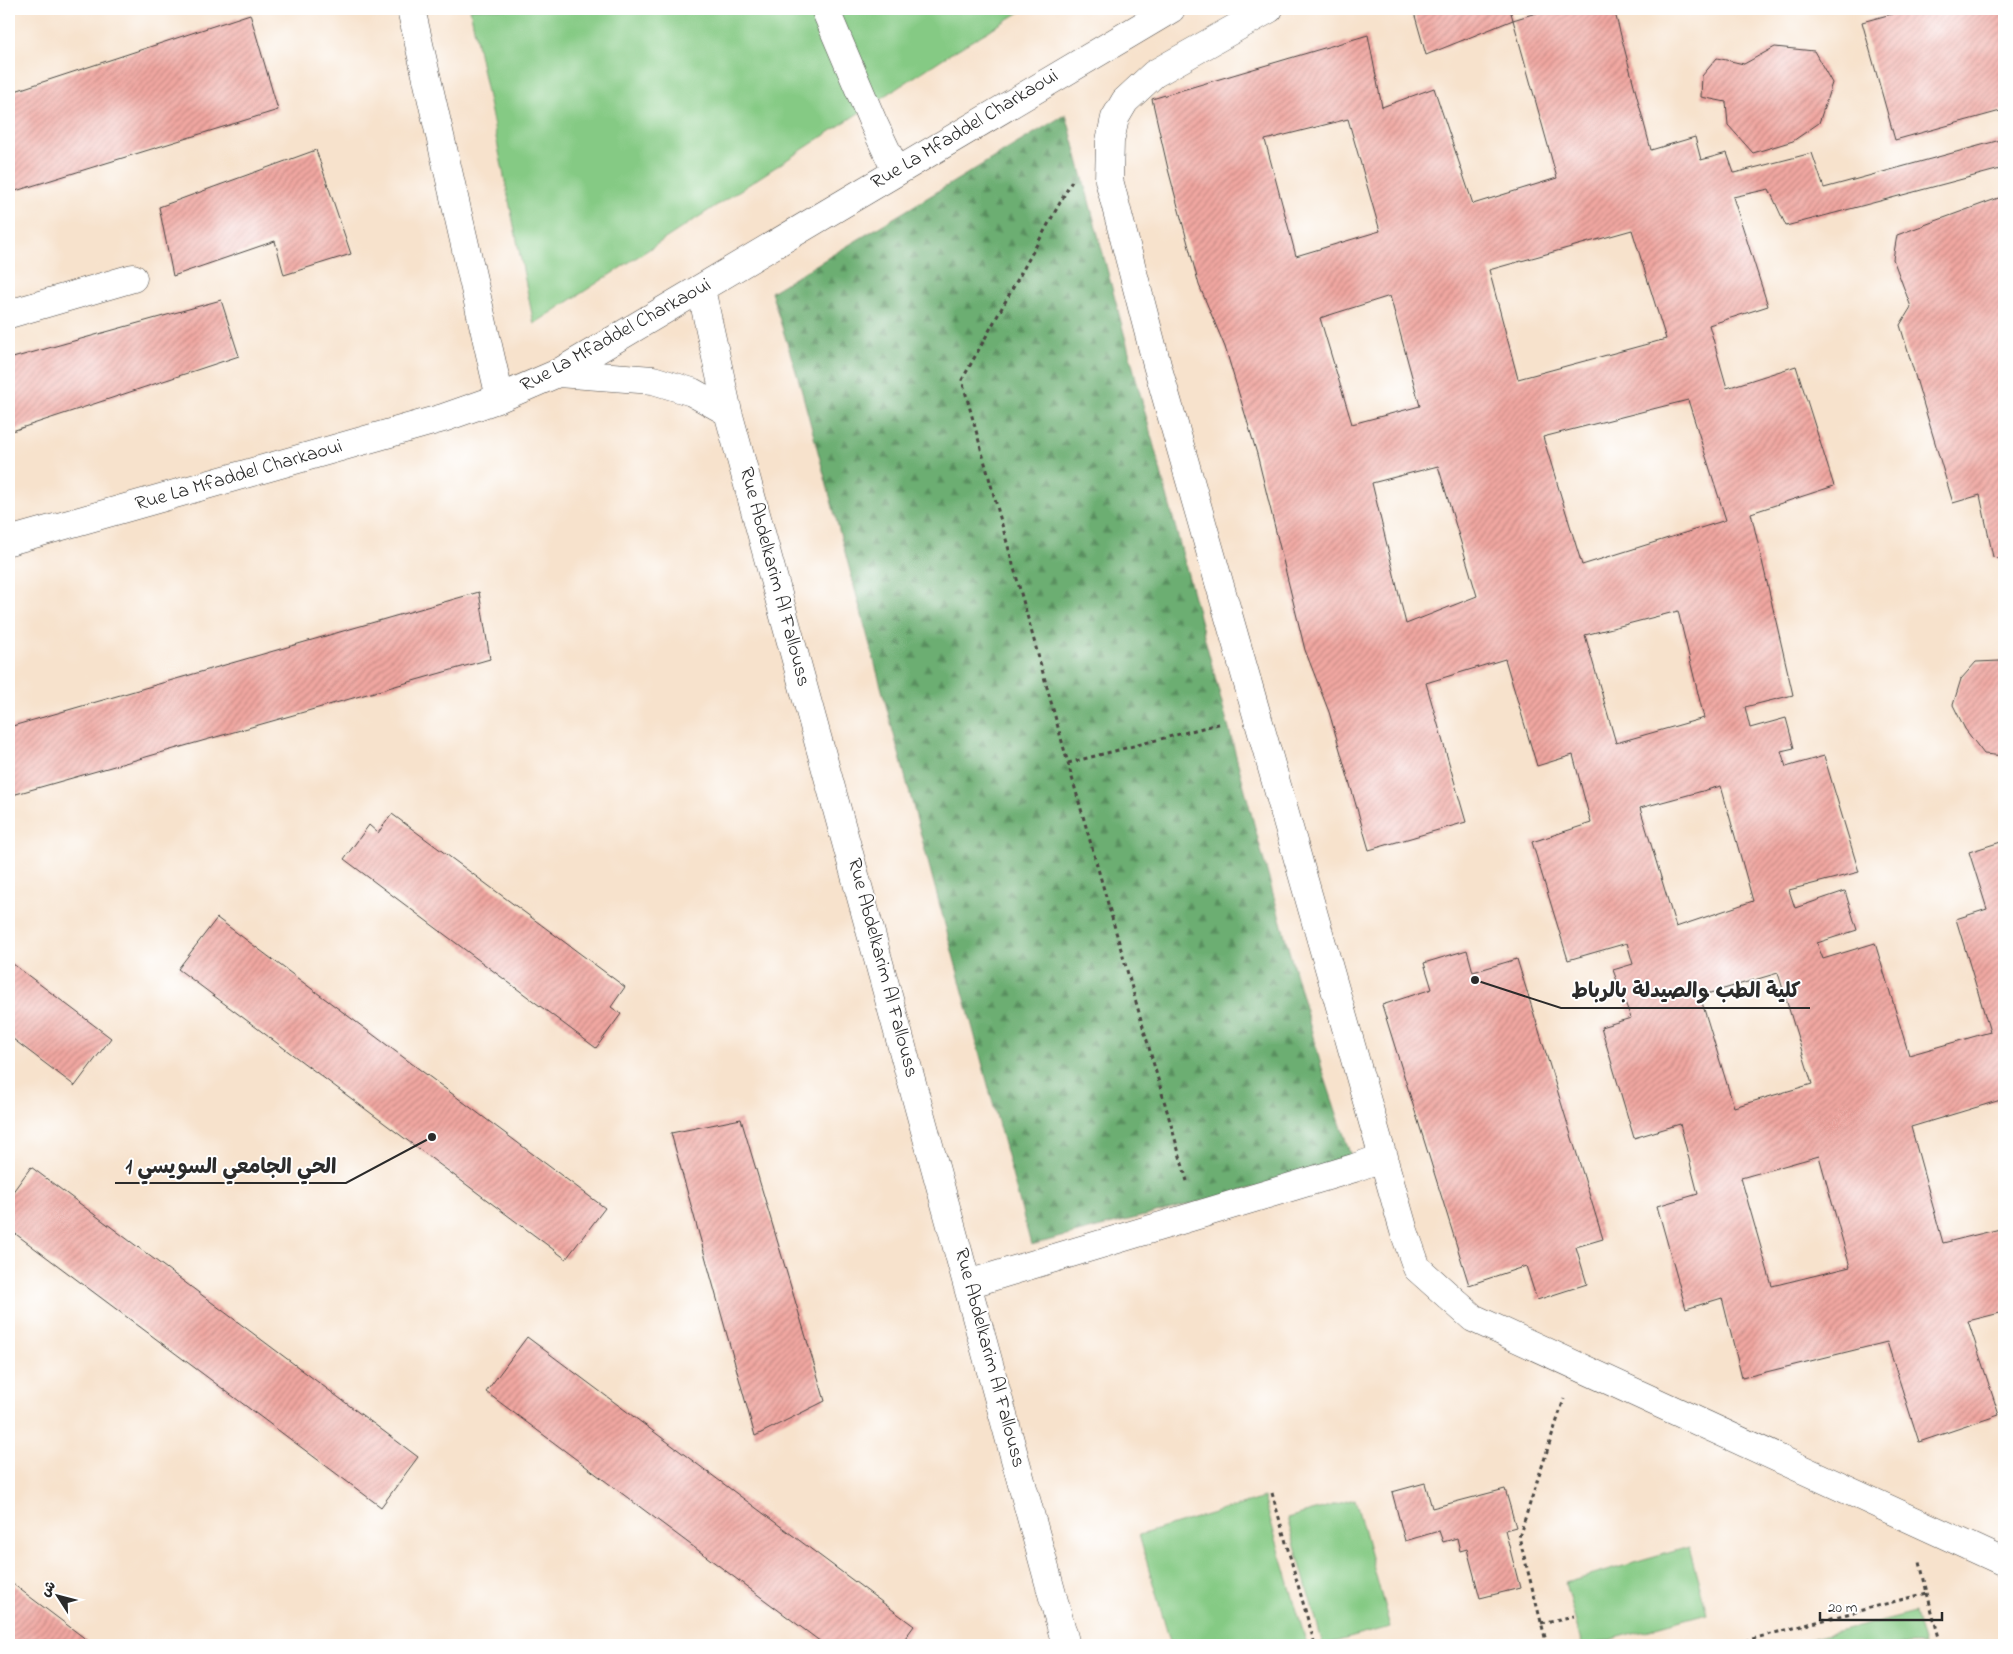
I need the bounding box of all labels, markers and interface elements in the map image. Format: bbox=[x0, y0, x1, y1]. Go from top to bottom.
street label: Rue La Mfaddel Charkaoui bbox=[866, 62, 1064, 198]
street label: Rue La Mfaddel Charkaoui bbox=[515, 271, 717, 401]
street label: Rue La Mfaddel Charkaoui bbox=[132, 433, 346, 519]
street label: Rue Abdelkarim Al Fallouss bbox=[731, 464, 817, 690]
street label: Rue Abdelkarim Al Fallouss bbox=[839, 855, 925, 1081]
callout: كلية الطب والصيدلة بالرباط bbox=[1561, 972, 1810, 1008]
text: كلية الطب والصيدلة بالرباط bbox=[1571, 977, 1801, 1007]
callout: الحي الجامعي السويسي 1 bbox=[115, 1147, 346, 1183]
text: الحي الجامعي السويسي 1 bbox=[126, 1153, 336, 1185]
street label: Rue Abdelkarim Al Fallouss bbox=[946, 1245, 1032, 1471]
north arrow bbox=[32, 1572, 82, 1622]
text: ش bbox=[36, 1577, 62, 1602]
scale bar bbox=[1820, 1589, 1943, 1621]
text: 20 m bbox=[1828, 1597, 1858, 1619]

